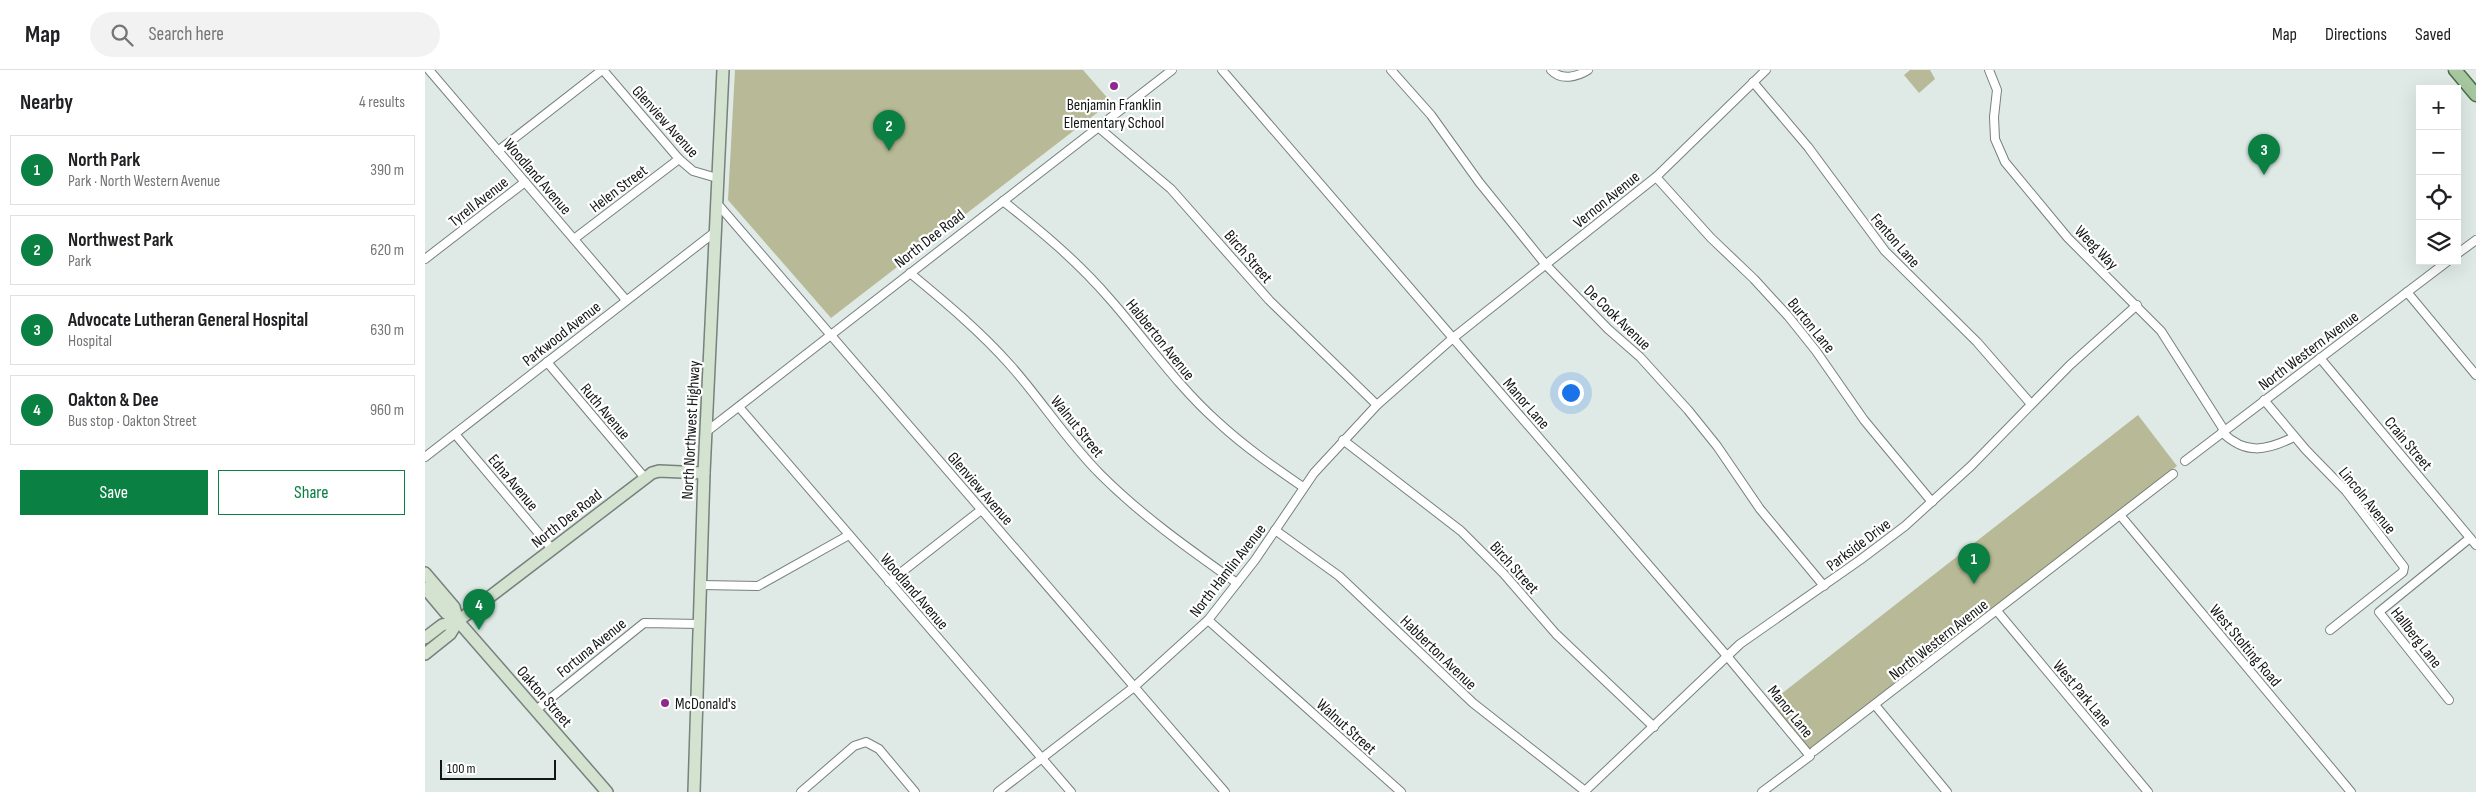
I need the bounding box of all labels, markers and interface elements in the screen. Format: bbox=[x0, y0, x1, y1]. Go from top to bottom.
search box bbox=[90, 12, 440, 57]
text: Map bbox=[25, 20, 60, 49]
icon: search bbox=[108, 21, 136, 49]
text: Search here bbox=[148, 23, 224, 46]
text: Map bbox=[2272, 24, 2297, 45]
text: Directions bbox=[2325, 24, 2387, 45]
text: Saved bbox=[2415, 24, 2451, 45]
marker: Benjamin Franklin Elementary School bbox=[1108, 80, 1120, 92]
street label: Glenview Avenue bbox=[628, 82, 702, 162]
map controls bbox=[2416, 85, 2461, 265]
button: + bbox=[2416, 85, 2461, 130]
text: Nearby bbox=[20, 90, 73, 115]
text: 4 results bbox=[359, 93, 405, 112]
place label: Benjamin Franklin Elementary School bbox=[1064, 96, 1164, 133]
pin: 2 bbox=[873, 110, 905, 151]
button: − bbox=[2416, 130, 2461, 175]
pin: 3 bbox=[2248, 134, 2280, 175]
street label: Woodland Avenue bbox=[499, 135, 575, 219]
text: North Park bbox=[68, 149, 140, 172]
text: 1 bbox=[34, 161, 40, 180]
text: 390 m bbox=[370, 161, 404, 180]
street label: Helen Street bbox=[586, 161, 652, 217]
street label: Vernon Avenue bbox=[1570, 168, 1644, 233]
text: Park · North Western Avenue bbox=[68, 172, 220, 191]
street label: Tyrell Avenue bbox=[445, 173, 513, 231]
button: locate bbox=[2416, 175, 2461, 220]
street label: North Dee Road bbox=[891, 206, 969, 272]
street label: Fenton Lane bbox=[1866, 210, 1923, 272]
button: layers bbox=[2416, 220, 2461, 265]
street label: Weeg Way bbox=[2070, 222, 2122, 274]
street label: Birch Street bbox=[1220, 227, 1276, 287]
text: Northwest Park bbox=[68, 229, 173, 252]
text: 2 bbox=[33, 241, 41, 260]
text: 620 m bbox=[370, 241, 404, 260]
text: Park bbox=[68, 252, 91, 271]
street label: De Cook Avenue bbox=[1580, 282, 1654, 355]
street label: Burton Lane bbox=[1783, 295, 1839, 357]
street label: Habberton Avenue bbox=[1121, 296, 1198, 384]
street label: Parkwood Avenue bbox=[519, 298, 605, 371]
street label: North Western Avenue bbox=[2255, 307, 2363, 395]
text: Advocate Lutheran General Hospital bbox=[68, 309, 308, 332]
text: 3 bbox=[33, 321, 41, 340]
text: 630 m bbox=[370, 321, 404, 340]
text: Hospital bbox=[68, 332, 112, 351]
street label: North Northwest Highway bbox=[678, 360, 705, 500]
street label: Manor Lane bbox=[1498, 374, 1553, 433]
street label: Ruth Avenue bbox=[576, 380, 634, 444]
your location bbox=[1558, 380, 1584, 406]
text: Oakton & Dee bbox=[68, 389, 159, 412]
street label: Walnut Street bbox=[1046, 392, 1108, 462]
text: 4 bbox=[33, 401, 41, 420]
text: 960 m bbox=[370, 401, 404, 420]
text: Bus stop · Oakton Street bbox=[68, 412, 197, 431]
street label: Crain Street bbox=[2380, 413, 2436, 475]
street label: Glenview Avenue bbox=[943, 449, 1017, 529]
street label: Edna Avenue bbox=[484, 451, 542, 515]
street label: Lincoln Avenue bbox=[2334, 464, 2399, 538]
button: Save bbox=[20, 470, 208, 515]
button: Share bbox=[218, 470, 405, 515]
street label: North Dee Road bbox=[528, 486, 606, 552]
street label: Parkside Drive bbox=[1823, 515, 1895, 576]
street label: North Hamlin Avenue bbox=[1186, 520, 1271, 621]
street label: Birch Street bbox=[1485, 538, 1542, 598]
pin: 1 bbox=[1958, 543, 1990, 584]
street label: Woodland Avenue bbox=[876, 550, 952, 634]
pin: 4 bbox=[463, 589, 495, 630]
street label: North Western Avenue bbox=[1886, 596, 1992, 685]
street label: West Stolting Road bbox=[2205, 601, 2285, 691]
street label: Hallberg Lane bbox=[2386, 604, 2445, 672]
street label: Habberton Avenue bbox=[1396, 612, 1480, 694]
street label: Fortuna Avenue bbox=[554, 615, 630, 682]
street label: West Park Lane bbox=[2049, 657, 2115, 731]
street label: Oakton Street bbox=[512, 663, 576, 731]
street label: Manor Lane bbox=[1763, 682, 1817, 742]
place label: McDonald's bbox=[675, 695, 737, 714]
street label: Walnut Street bbox=[1312, 695, 1380, 759]
marker: McDonald's bbox=[659, 697, 671, 709]
scale bar bbox=[440, 757, 556, 780]
text: 100 m bbox=[447, 760, 476, 777]

